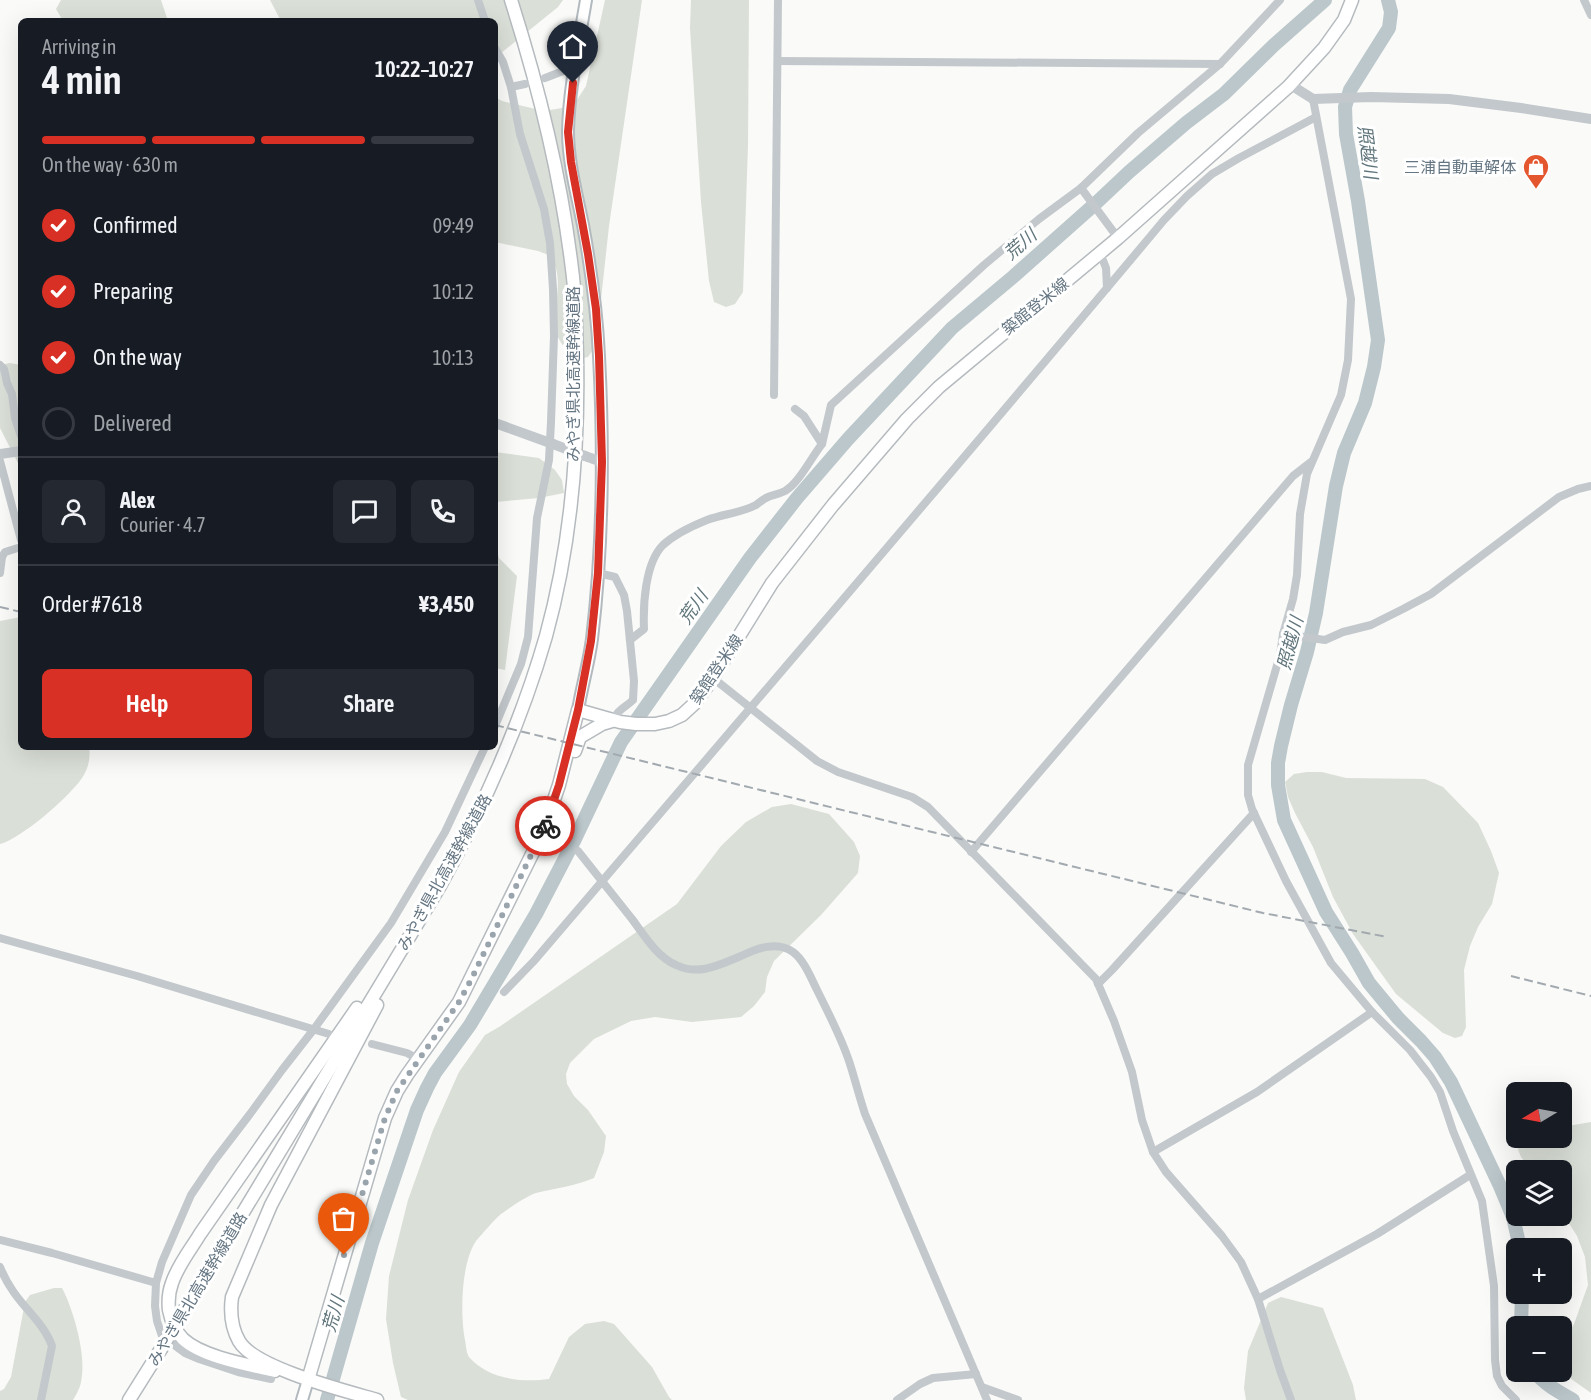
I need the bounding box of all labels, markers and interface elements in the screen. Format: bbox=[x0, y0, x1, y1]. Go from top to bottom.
pin bbox=[547, 21, 598, 83]
icon: home bbox=[556, 30, 589, 63]
text: Arriving in bbox=[42, 35, 116, 58]
text: 10:22–10:27 bbox=[375, 56, 474, 82]
text: 4 min bbox=[42, 58, 122, 102]
water label: 照越川 bbox=[1354, 124, 1382, 182]
shop icon: 三浦自動車解体 bbox=[1521, 152, 1551, 190]
text: On the way · 630 m bbox=[42, 153, 178, 176]
place label: 三浦自動車解体 bbox=[1404, 158, 1516, 176]
icon: check bbox=[42, 209, 75, 242]
text: Confirmed bbox=[93, 212, 178, 238]
text: 09:49 bbox=[433, 214, 474, 237]
water label: 荒川 bbox=[1000, 223, 1042, 264]
street label: 築館登米線 bbox=[998, 274, 1072, 338]
icon: check bbox=[42, 275, 75, 308]
text: Preparing bbox=[93, 278, 173, 304]
text: 10:12 bbox=[432, 280, 474, 303]
street label: みやぎ県北高速幹線道路 bbox=[564, 286, 582, 462]
icon: check bbox=[42, 341, 75, 374]
text: On the way bbox=[93, 344, 182, 370]
text: 10:13 bbox=[432, 346, 474, 369]
text: Delivered bbox=[93, 410, 172, 436]
button: person bbox=[42, 480, 105, 543]
button: chat bbox=[333, 480, 396, 543]
button: phone bbox=[411, 480, 474, 543]
text: Alex bbox=[120, 487, 155, 513]
text: Courier · 4.7 bbox=[120, 513, 206, 536]
water label: 荒川 bbox=[674, 585, 713, 628]
text: Order #7618 bbox=[42, 591, 142, 617]
text: ¥3,450 bbox=[419, 591, 474, 617]
water label: 照越川 bbox=[1273, 612, 1308, 672]
street label: 築館登米線 bbox=[686, 631, 746, 707]
button: Help bbox=[42, 669, 252, 738]
button: Share bbox=[264, 669, 474, 738]
street label: みやぎ県北高速幹線道路 bbox=[393, 791, 495, 953]
courier bbox=[515, 796, 575, 856]
icon: bike bbox=[529, 810, 562, 843]
north arrow bbox=[1506, 1082, 1572, 1148]
map controls bbox=[1506, 1082, 1572, 1382]
button: layers bbox=[1506, 1160, 1572, 1226]
pin bbox=[318, 1193, 369, 1255]
icon: bag bbox=[327, 1202, 360, 1235]
street label: みやぎ県北高速幹線道路 bbox=[144, 1209, 250, 1369]
button: + bbox=[1506, 1238, 1572, 1304]
water label: 荒川 bbox=[318, 1292, 349, 1334]
button: − bbox=[1506, 1316, 1572, 1382]

